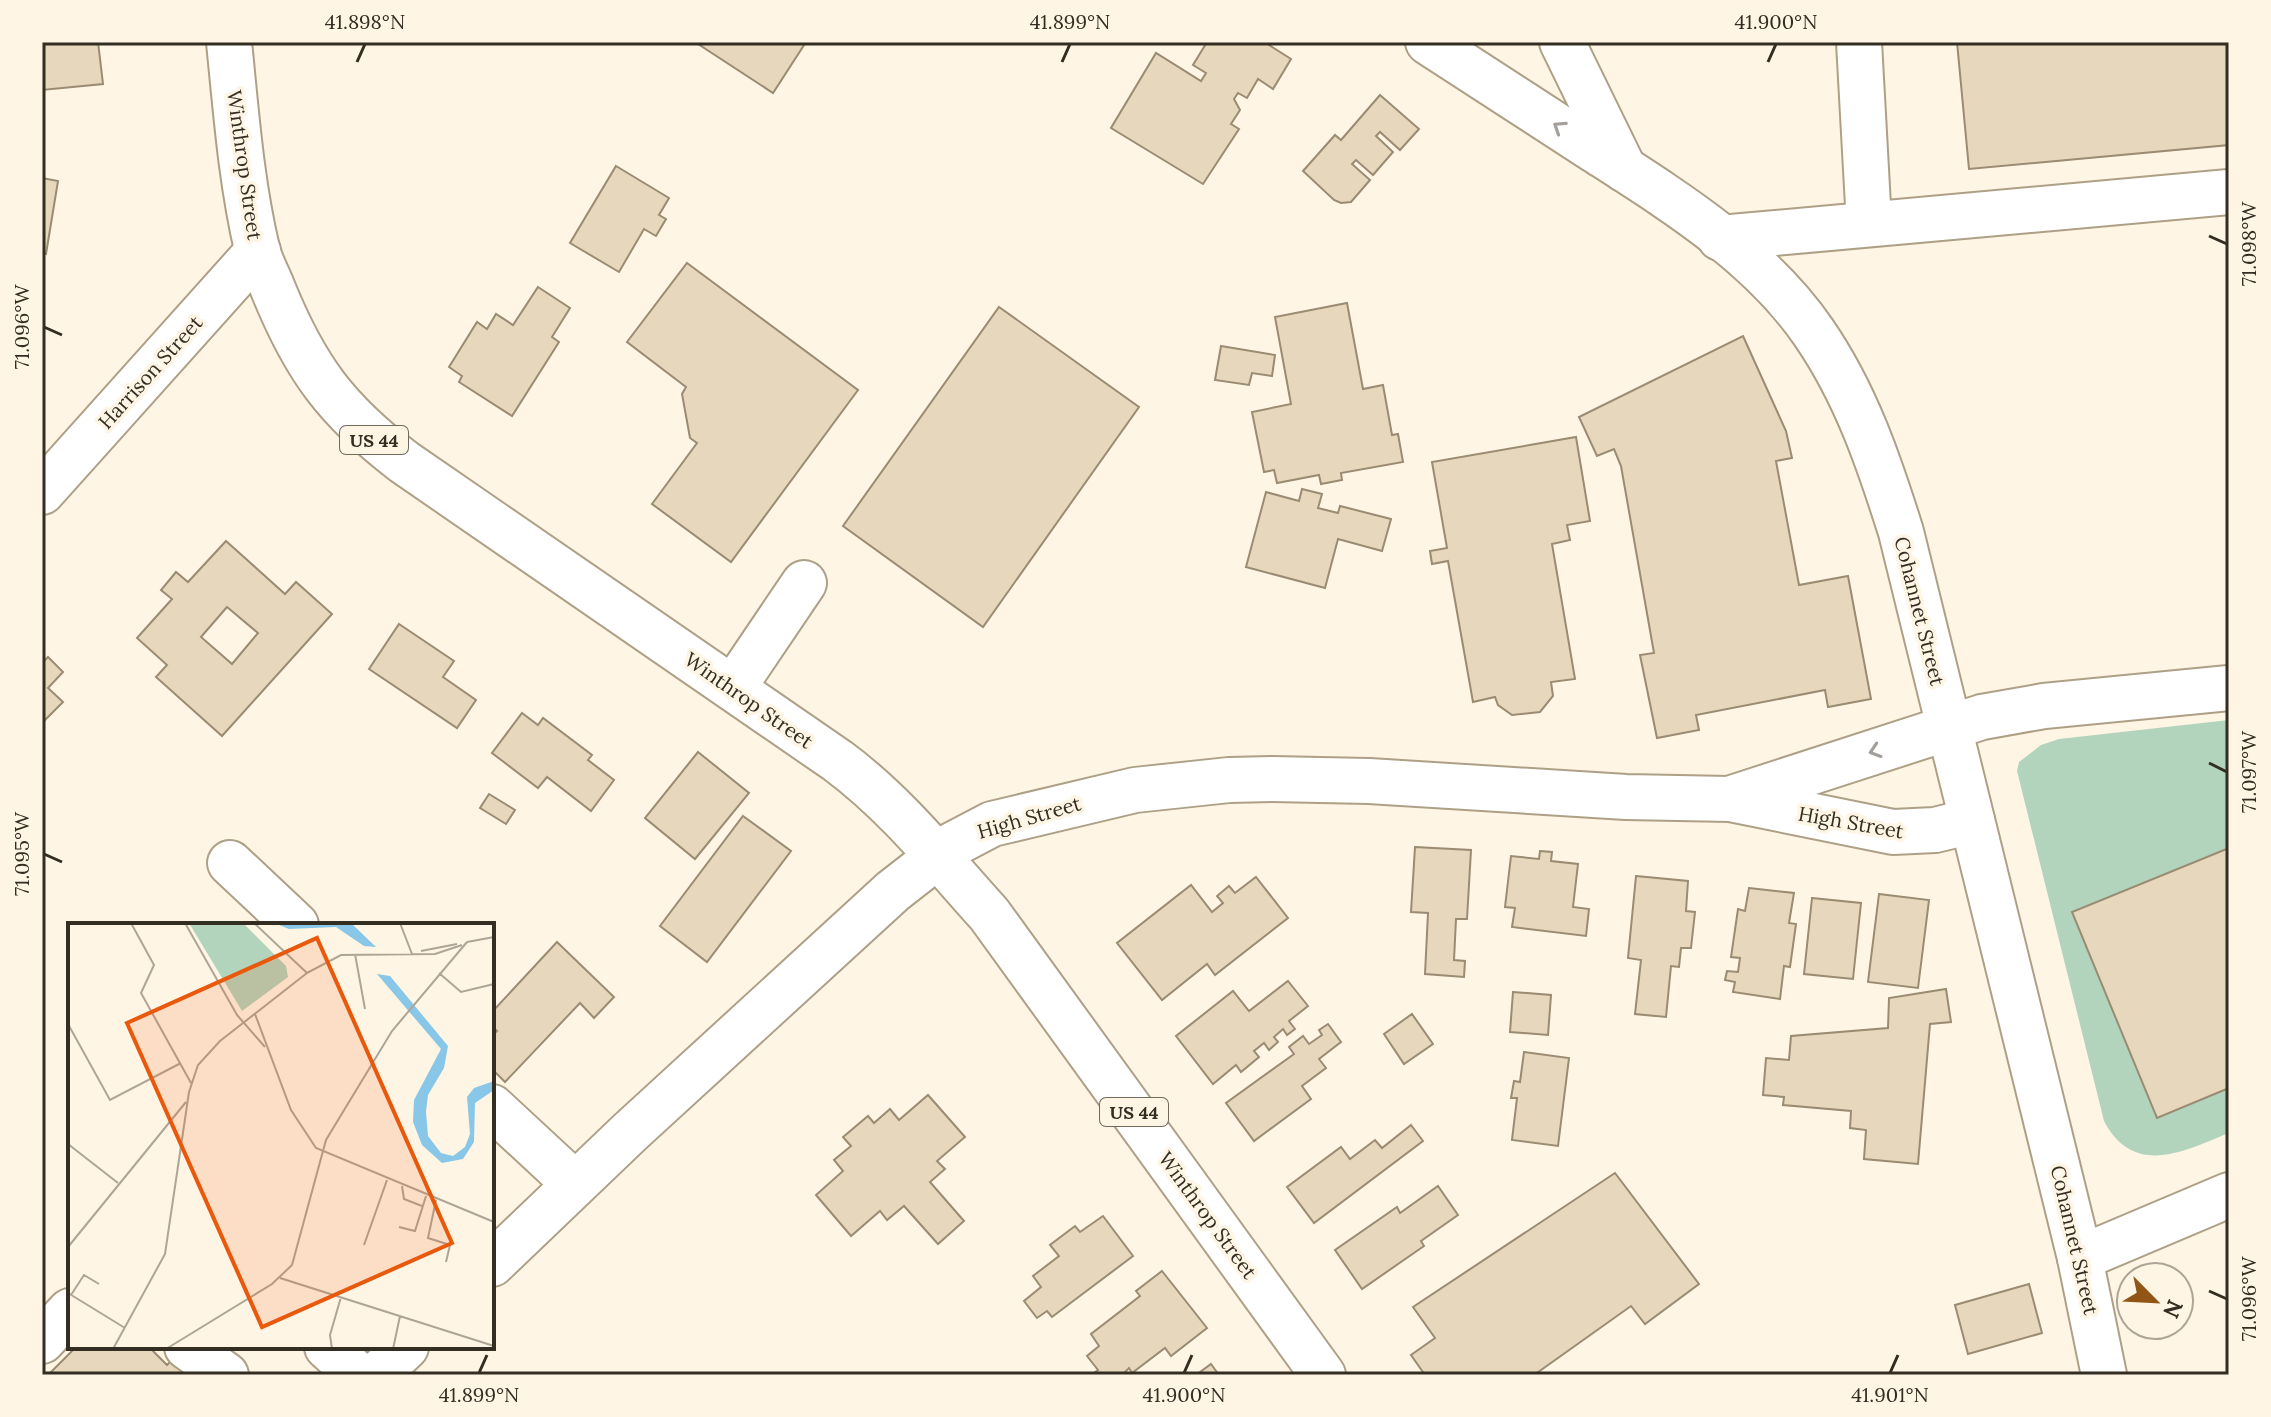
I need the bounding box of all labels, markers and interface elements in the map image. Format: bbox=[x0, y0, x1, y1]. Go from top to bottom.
text: 41.898°N bbox=[325, 9, 405, 34]
text: 41.899°N bbox=[1030, 9, 1110, 34]
text: 41.900°N bbox=[1735, 9, 1817, 34]
street label: Winthrop Street bbox=[222, 89, 268, 242]
one-way arrow bbox=[1553, 121, 1567, 136]
text: 71.098°W bbox=[2236, 201, 2261, 286]
text: 71.096°W bbox=[9, 284, 34, 369]
street label: Harrison Street bbox=[93, 310, 208, 434]
road number: US 44 bbox=[340, 426, 408, 454]
street label: Cohannet Street bbox=[1889, 534, 1951, 688]
street label: Winthrop Street bbox=[680, 646, 818, 754]
text: 71.097°W bbox=[2236, 730, 2261, 813]
one-way arrow bbox=[1868, 742, 1882, 758]
street label: High Street bbox=[974, 790, 1084, 844]
street label: High Street bbox=[1796, 800, 1906, 844]
text: 71.095°W bbox=[9, 811, 34, 896]
inset map bbox=[68, 923, 494, 1349]
road number: US 44 bbox=[1100, 1098, 1168, 1126]
street label: Winthrop Street bbox=[1154, 1147, 1263, 1284]
street label: Cohannet Street bbox=[2046, 1163, 2104, 1317]
text: 71.096°W bbox=[2236, 1256, 2261, 1341]
north arrow bbox=[2115, 1261, 2195, 1341]
text: N bbox=[2157, 1296, 2190, 1323]
text: 41.899°N bbox=[439, 1382, 519, 1407]
text: 41.900°N bbox=[1143, 1382, 1225, 1407]
text: 41.901°N bbox=[1851, 1382, 1929, 1407]

